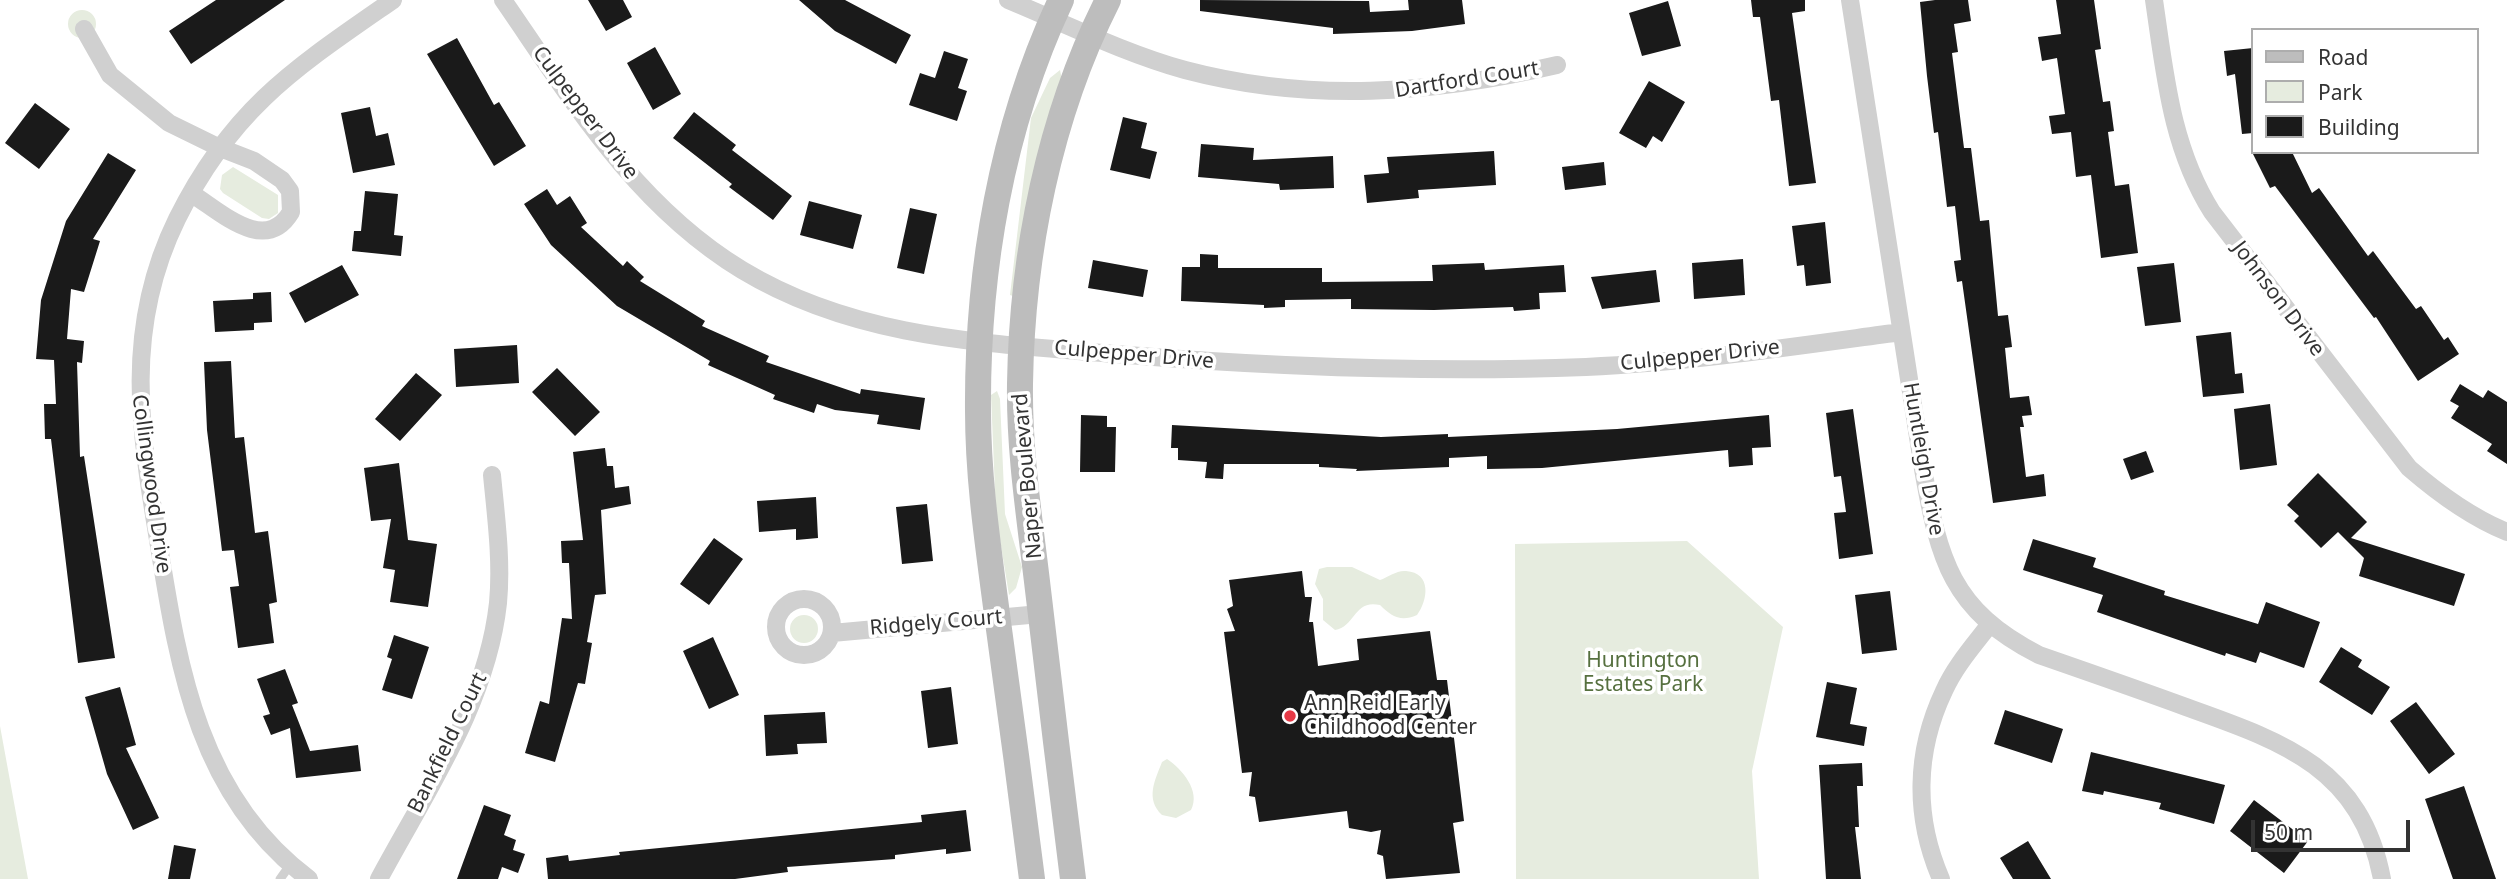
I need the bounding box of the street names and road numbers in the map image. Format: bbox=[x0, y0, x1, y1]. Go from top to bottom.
street label: Culpepper Drive bbox=[527, 41, 643, 185]
street label: Dartford Court bbox=[1393, 56, 1541, 104]
street label: Johnson Drive bbox=[2227, 236, 2329, 362]
street label: Culpepper Drive bbox=[1053, 335, 1215, 375]
street label: Culpepper Drive bbox=[1619, 335, 1781, 377]
street label: Huntleigh Drive bbox=[1897, 380, 1949, 538]
street label: Naper Boulevard bbox=[1008, 392, 1048, 560]
street label: Collingwood Drive bbox=[126, 393, 176, 575]
street label: Ridgely Court bbox=[869, 605, 1003, 641]
street label: Bankfield Court bbox=[403, 669, 493, 817]

